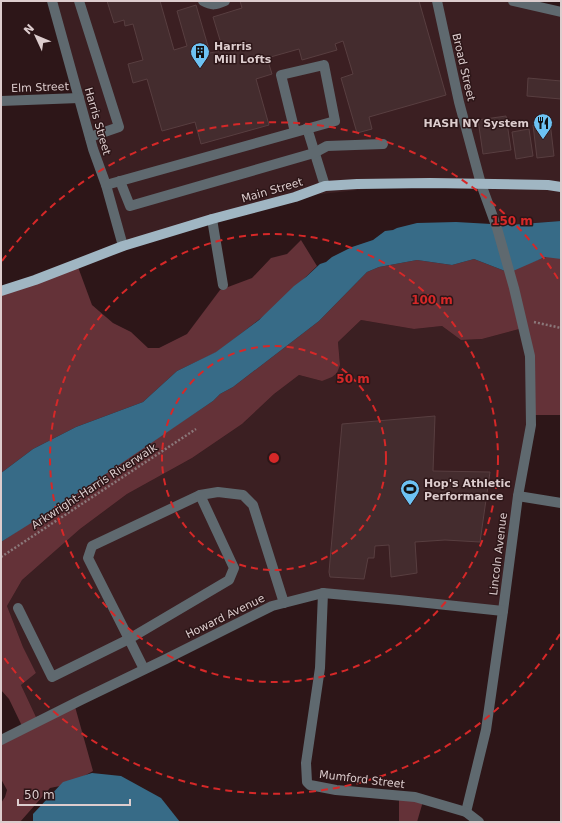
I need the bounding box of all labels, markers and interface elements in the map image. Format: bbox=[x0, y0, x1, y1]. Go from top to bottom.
north arrow bbox=[16, 16, 56, 56]
text: N bbox=[21, 22, 37, 37]
street label: Broad Street bbox=[449, 32, 478, 103]
place label: Harris Mill Lofts bbox=[214, 40, 272, 66]
building icon: Harris Mill Lofts bbox=[189, 41, 211, 69]
street label: Elm Street bbox=[11, 80, 70, 95]
street label: Harris Street bbox=[82, 86, 114, 157]
restaurant icon: HASH NY System bbox=[532, 112, 554, 140]
place label: HASH NY System bbox=[424, 117, 529, 130]
street label: Main Street bbox=[240, 175, 305, 205]
text: 150 m bbox=[491, 214, 533, 228]
text: 100 m bbox=[411, 293, 453, 307]
text: 50 m bbox=[336, 372, 370, 386]
street label: Arkwright-Harris Riverwalk bbox=[29, 441, 160, 532]
centre of rings bbox=[267, 451, 281, 465]
place label: Hop's Athletic Performance bbox=[424, 477, 511, 503]
sports icon: Hop's Athletic Performance bbox=[399, 478, 421, 506]
street label: Lincoln Avenue bbox=[487, 512, 510, 596]
street label: Howard Avenue bbox=[184, 592, 267, 641]
street label: Mumford Street bbox=[318, 768, 406, 791]
scale bar bbox=[18, 781, 130, 807]
text: 50 m bbox=[24, 788, 55, 802]

